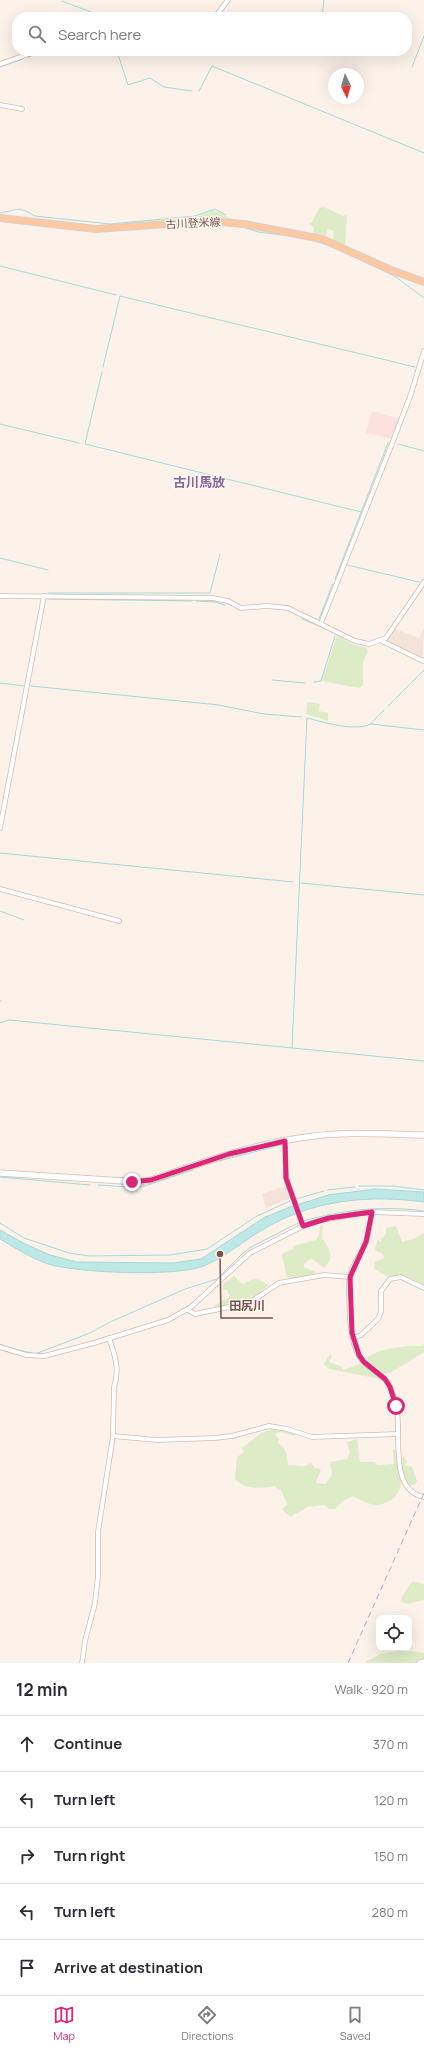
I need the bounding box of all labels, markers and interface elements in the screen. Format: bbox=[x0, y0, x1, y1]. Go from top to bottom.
search box bbox=[12, 12, 412, 56]
icon: search bbox=[26, 23, 48, 45]
text: Search here bbox=[58, 24, 141, 45]
north arrow bbox=[328, 68, 364, 104]
street label: 古川登米線 bbox=[165, 214, 221, 231]
district label: 古川馬放 bbox=[173, 473, 225, 491]
route end bbox=[123, 1173, 141, 1191]
callout: 田尻川 bbox=[221, 1294, 273, 1318]
text: 田尻川 bbox=[229, 1297, 265, 1314]
route start bbox=[387, 1397, 405, 1415]
map controls bbox=[376, 1615, 412, 1651]
button: locate bbox=[376, 1615, 412, 1651]
text: 12 min bbox=[16, 1678, 68, 1701]
text: Walk · 920 m bbox=[335, 1680, 408, 1698]
icon: ahead bbox=[16, 1733, 38, 1755]
text: Continue bbox=[54, 1733, 122, 1754]
text: 370 m bbox=[373, 1735, 408, 1753]
icon: left bbox=[16, 1789, 38, 1811]
text: Turn left bbox=[54, 1789, 116, 1810]
text: 120 m bbox=[374, 1791, 408, 1809]
icon: right bbox=[16, 1845, 38, 1867]
text: Turn right bbox=[54, 1845, 125, 1866]
text: 150 m bbox=[374, 1847, 408, 1865]
icon: left bbox=[16, 1901, 38, 1923]
text: Turn left bbox=[54, 1901, 116, 1922]
text: 280 m bbox=[371, 1903, 408, 1921]
icon: arrive bbox=[16, 1957, 38, 1979]
text: Arrive at destination bbox=[54, 1957, 203, 1978]
tab: Map bbox=[53, 2004, 75, 2043]
tab: Directions bbox=[181, 2004, 234, 2043]
tab: Saved bbox=[340, 2004, 371, 2043]

